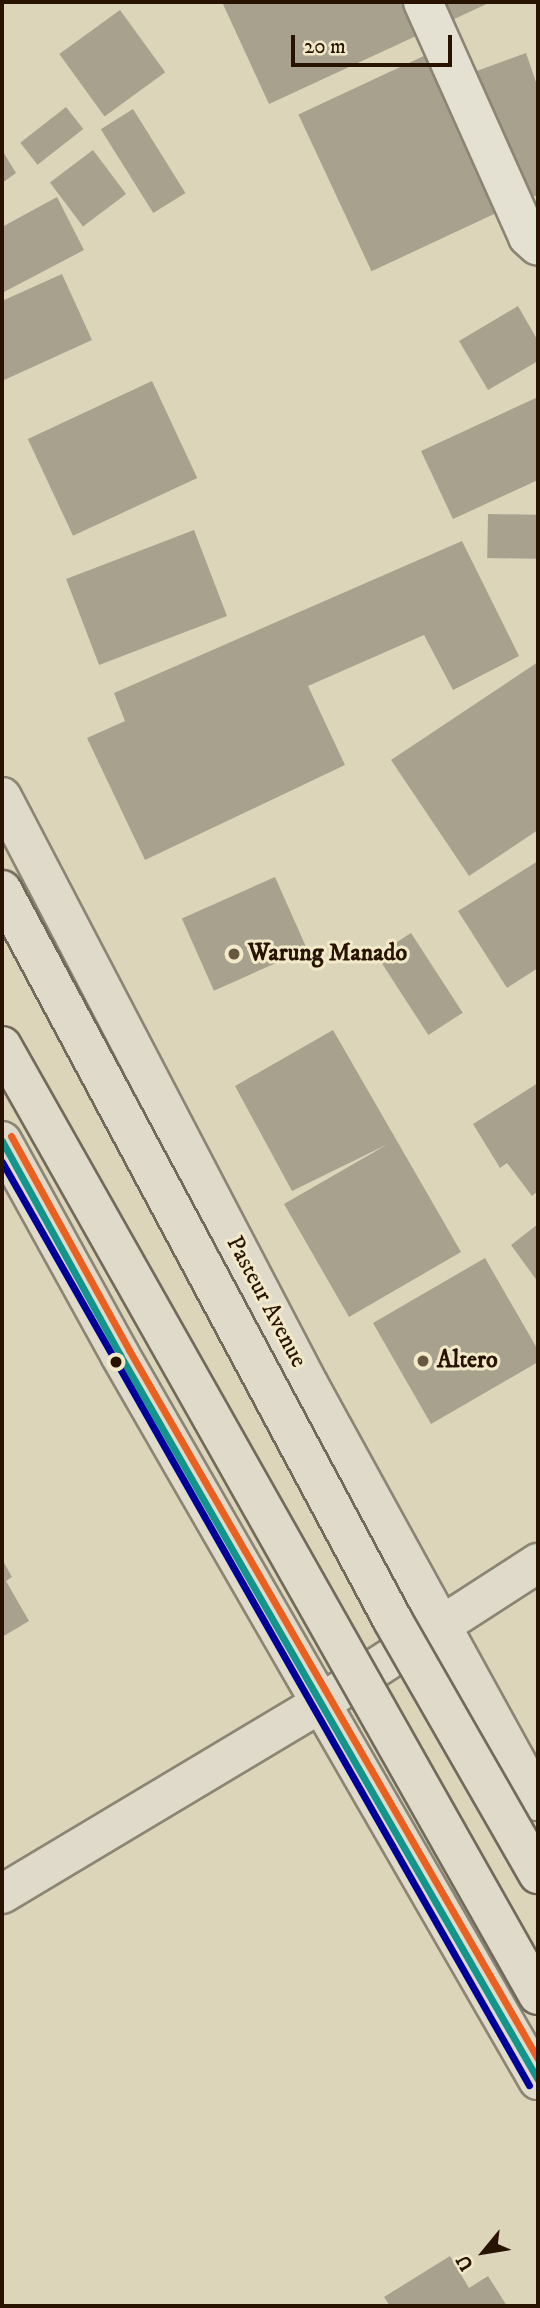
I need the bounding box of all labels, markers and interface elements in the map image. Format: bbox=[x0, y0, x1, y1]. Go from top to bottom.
scale bar bbox=[295, 21, 456, 65]
text: 20 m bbox=[304, 34, 346, 60]
place label: Warung Manado bbox=[248, 940, 407, 968]
marker: Warung Manado bbox=[226, 946, 242, 962]
street label: Pasteur Avenue bbox=[219, 1231, 313, 1373]
place label: Altero bbox=[437, 1347, 498, 1375]
marker: Altero bbox=[415, 1353, 431, 1369]
unlabelled marker bbox=[109, 1355, 123, 1369]
north arrow bbox=[449, 2217, 519, 2287]
text: U bbox=[452, 2251, 479, 2275]

